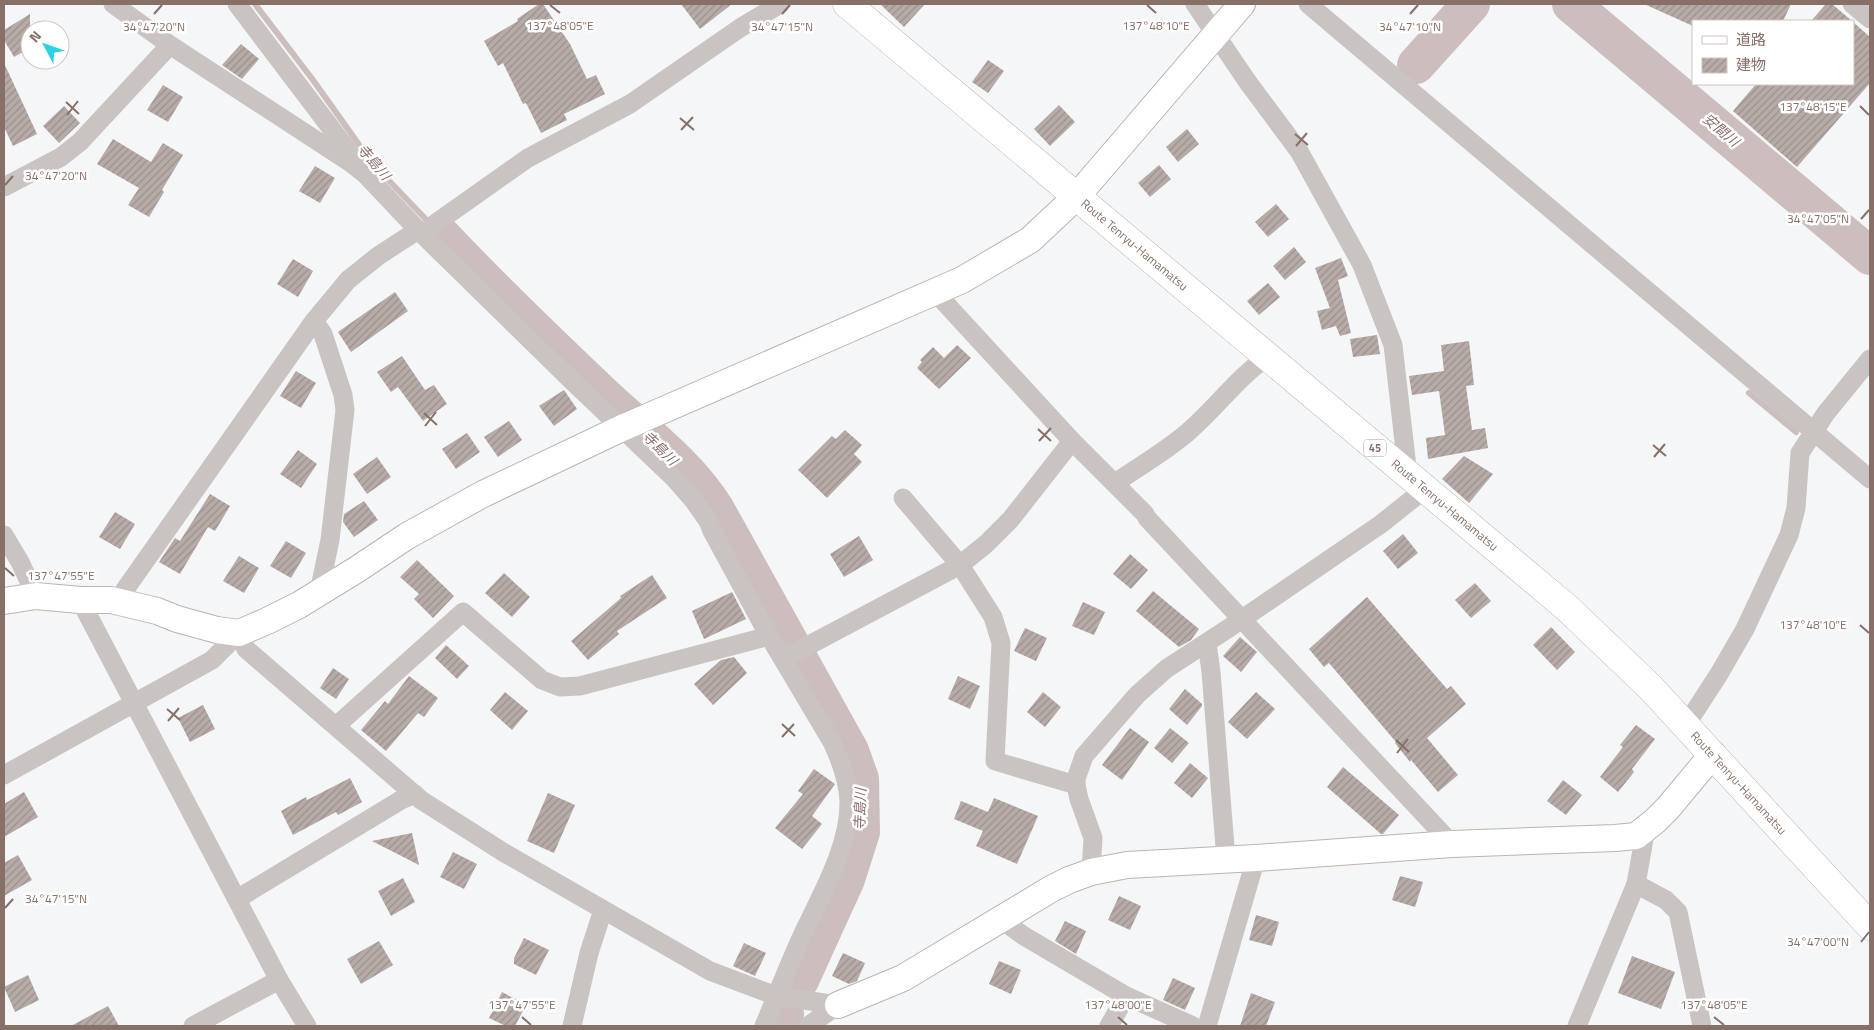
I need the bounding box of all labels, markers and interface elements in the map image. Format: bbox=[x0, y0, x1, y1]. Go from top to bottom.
text: 137°48'05"E bbox=[526, 16, 594, 35]
text: 137°48'10"E bbox=[1122, 16, 1190, 35]
text: 34°47'20"N bbox=[123, 17, 185, 36]
text: 34°47'15"N bbox=[751, 17, 813, 36]
text: 34°47'10"N bbox=[1379, 17, 1441, 36]
north arrow bbox=[20, 20, 70, 70]
legend bbox=[1692, 20, 1854, 85]
text: N bbox=[24, 26, 46, 47]
text: 道路 bbox=[1736, 28, 1766, 51]
text: 建物 bbox=[1736, 53, 1766, 76]
text: 137°48'15"E bbox=[1779, 97, 1847, 116]
water label: 安間川 bbox=[1698, 108, 1746, 152]
water label: 寺島川 bbox=[353, 139, 397, 186]
text: 34°47'20"N bbox=[25, 166, 87, 185]
street label: Route Tenryu-Hamamatsu bbox=[1077, 194, 1192, 295]
text: 34°47'05"N bbox=[1787, 209, 1849, 228]
water label: 寺島川 bbox=[638, 425, 684, 471]
road number: 45 bbox=[1364, 439, 1386, 456]
street label: Route Tenryu-Hamamatsu bbox=[1387, 454, 1503, 555]
text: 137°47'55"E bbox=[27, 566, 95, 585]
text: 137°48'10"E bbox=[1779, 615, 1847, 634]
street label: Route Tenryu-Hamamatsu bbox=[1686, 727, 1791, 839]
water label: 寺島川 bbox=[848, 786, 871, 830]
text: 34°47'15"N bbox=[25, 889, 87, 908]
text: 34°47'00"N bbox=[1787, 932, 1849, 951]
text: 137°47'55"E bbox=[488, 995, 556, 1014]
text: 137°48'00"E bbox=[1084, 995, 1152, 1014]
text: 137°48'05"E bbox=[1680, 995, 1748, 1014]

